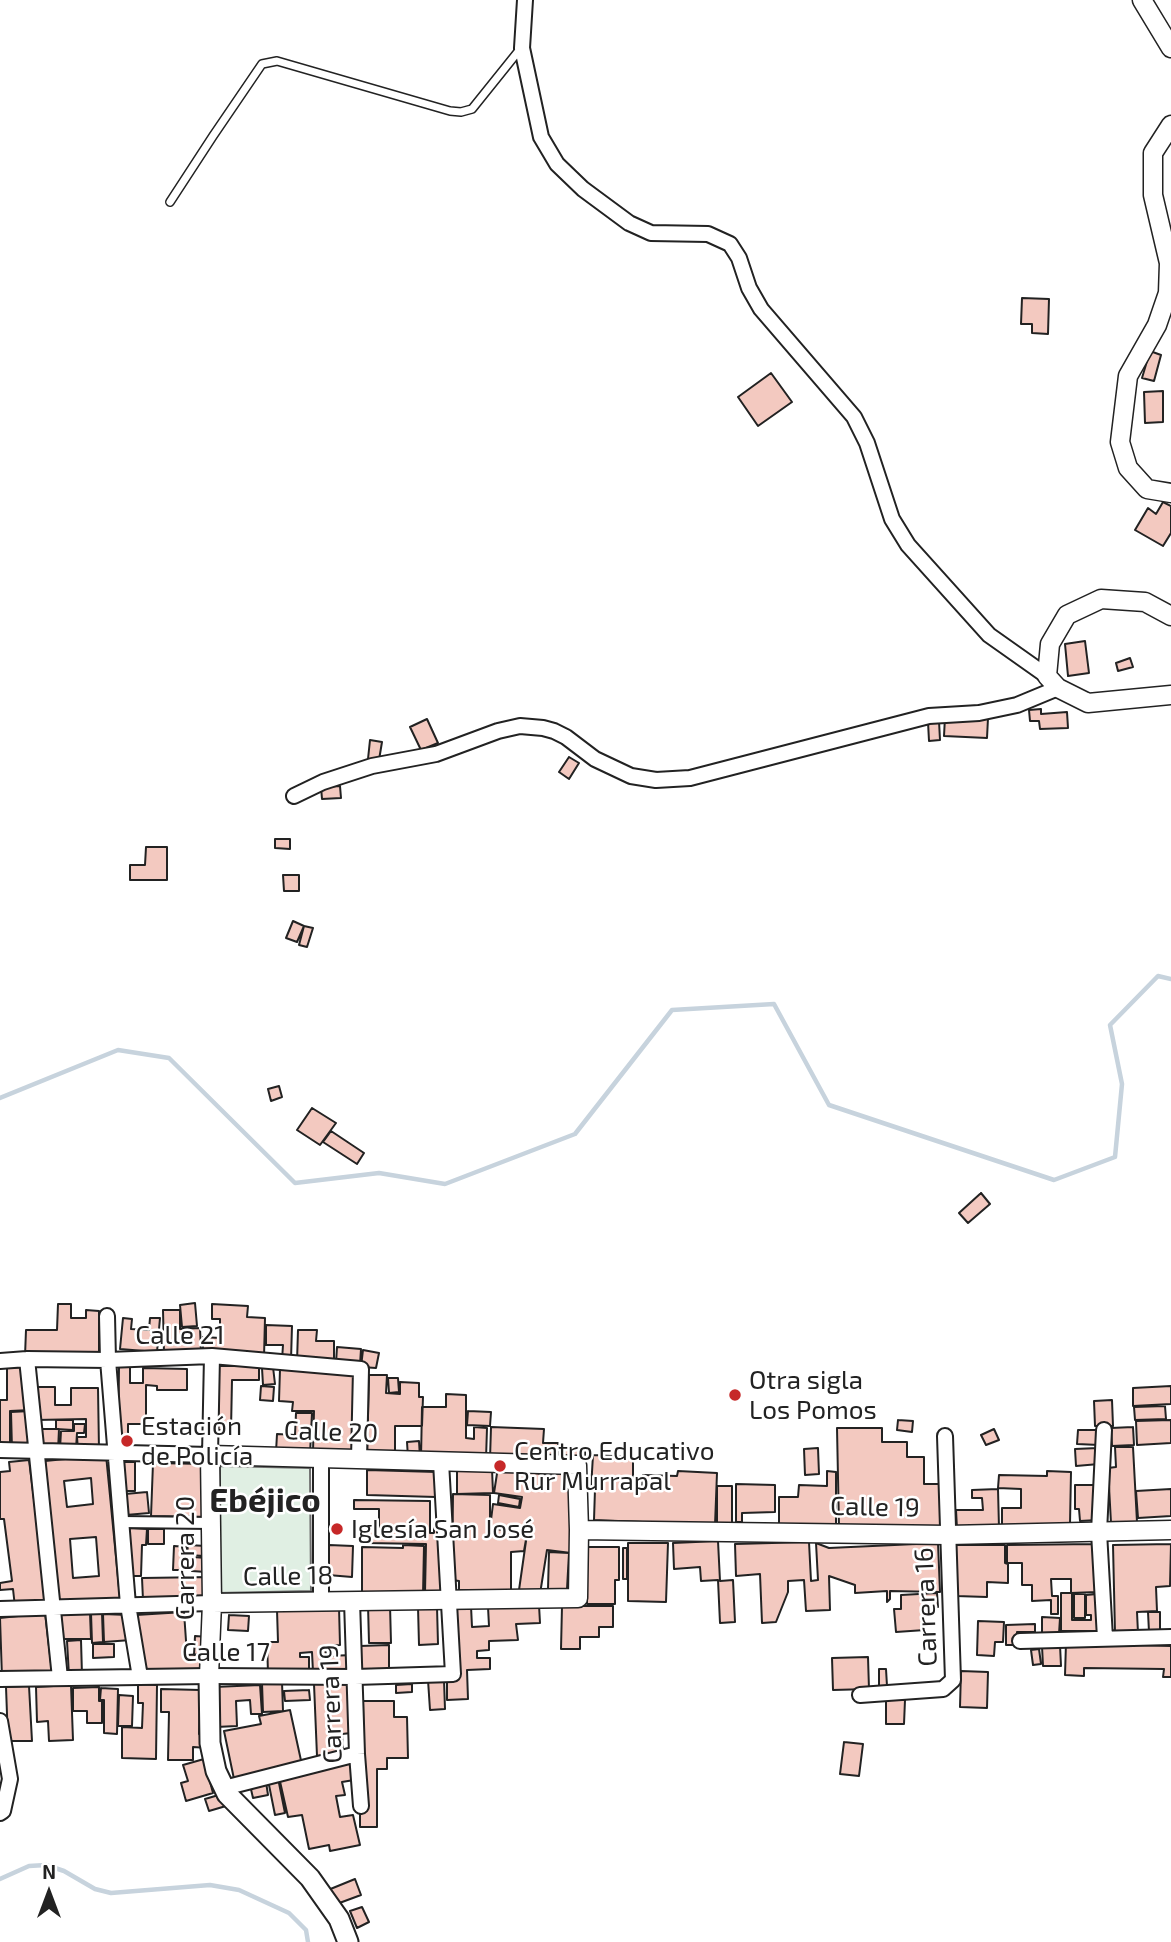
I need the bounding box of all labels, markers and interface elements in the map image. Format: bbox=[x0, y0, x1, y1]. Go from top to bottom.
street label: Calle 21 bbox=[135, 1319, 225, 1351]
place label: Otra sigla Los Pomos bbox=[749, 1364, 877, 1426]
marker: Otra sigla Los Pomos bbox=[727, 1387, 743, 1403]
place label: Estación de Policía bbox=[141, 1410, 253, 1472]
street label: Calle 20 bbox=[283, 1415, 379, 1449]
marker: Estación de Policía bbox=[119, 1433, 135, 1449]
place label: Centro Educativo Rur Murrapal bbox=[514, 1435, 714, 1496]
marker: Centro Educativo Rur Murrapal bbox=[492, 1458, 508, 1474]
district label: Ebéjico bbox=[209, 1481, 321, 1521]
street label: Calle 19 bbox=[830, 1491, 920, 1523]
street label: Carrera 20 bbox=[169, 1496, 201, 1620]
place label: Iglesía San José bbox=[351, 1513, 534, 1545]
marker: Iglesía San José bbox=[329, 1521, 345, 1537]
street label: Carrera 16 bbox=[908, 1547, 944, 1667]
street label: Calle 18 bbox=[243, 1560, 333, 1592]
street label: Calle 17 bbox=[182, 1636, 270, 1668]
street label: Carrera 19 bbox=[313, 1644, 349, 1764]
north arrow bbox=[14, 1858, 84, 1928]
text: N bbox=[42, 1860, 56, 1883]

